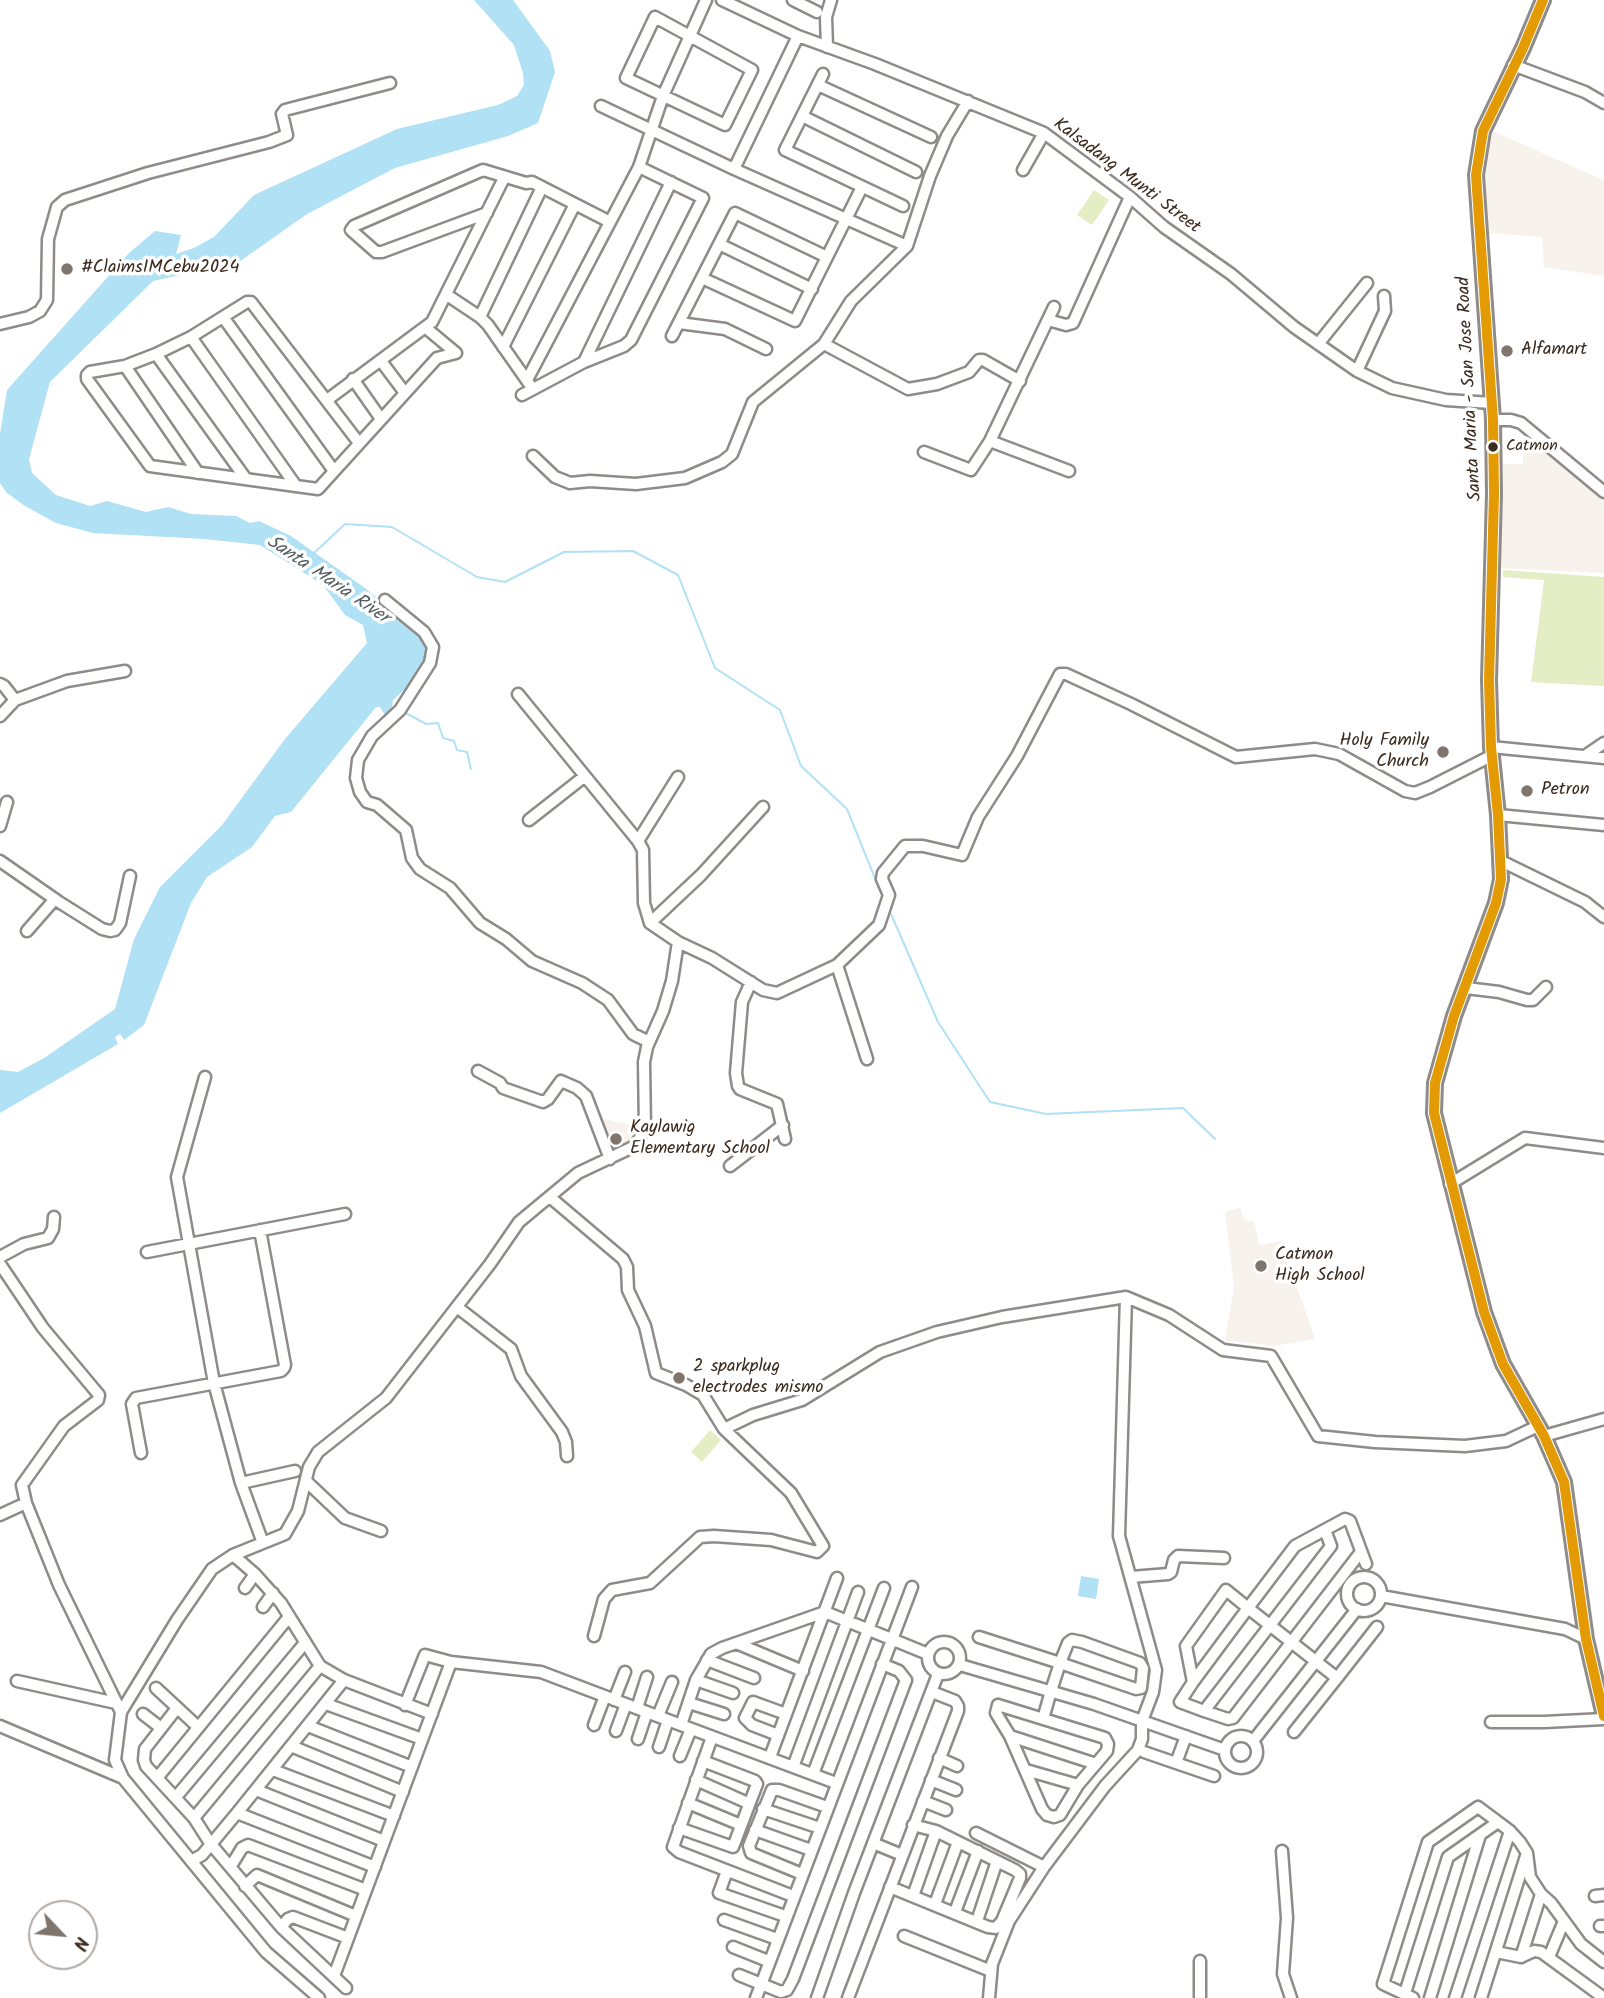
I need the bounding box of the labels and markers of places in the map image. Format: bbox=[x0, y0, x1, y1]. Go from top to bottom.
place label: #ClaimsIMCebu2024 bbox=[81, 258, 239, 280]
marker: #ClaimsIMCebu2024 bbox=[59, 261, 75, 277]
place label: Alfamart bbox=[1521, 340, 1587, 362]
marker: Alfamart bbox=[1499, 343, 1515, 359]
place label: Catmon bbox=[1506, 437, 1558, 457]
marker: Catmon bbox=[1486, 440, 1500, 454]
place label: Holy Family Church bbox=[1339, 731, 1429, 774]
marker: Holy Family Church bbox=[1435, 744, 1451, 760]
place label: Petron bbox=[1541, 780, 1590, 802]
marker: Petron bbox=[1519, 783, 1535, 799]
place label: Kaylawig Elementary School bbox=[630, 1118, 770, 1160]
marker: Kaylawig Elementary School bbox=[608, 1131, 624, 1147]
place label: Catmon High School bbox=[1275, 1245, 1365, 1288]
marker: Catmon High School bbox=[1253, 1258, 1269, 1274]
place label: 2 sparkplug electrodes mismo bbox=[693, 1357, 823, 1400]
marker: 2 sparkplug electrodes mismo bbox=[671, 1370, 687, 1386]

